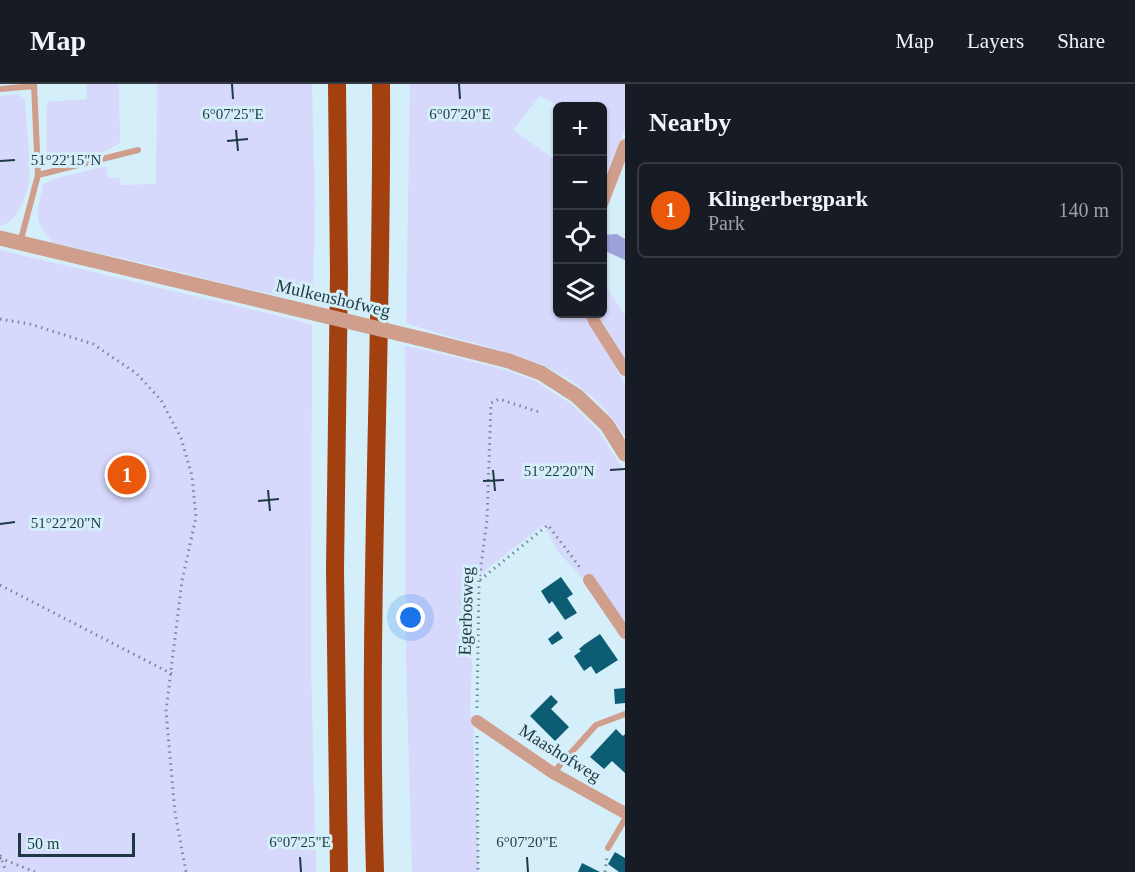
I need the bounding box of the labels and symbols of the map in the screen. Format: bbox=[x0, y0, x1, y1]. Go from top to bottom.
text: 6°07'25"E bbox=[202, 106, 264, 122]
text: 6°07'20"E bbox=[429, 106, 491, 122]
text: 51°22'15"N bbox=[31, 152, 101, 168]
street label: Mulkenshofweg bbox=[274, 275, 392, 321]
pin: 1 bbox=[108, 452, 146, 498]
text: 51°22'20"N bbox=[524, 463, 594, 479]
text: 51°22'20"N bbox=[31, 515, 101, 531]
street label: Egerbosweg bbox=[454, 566, 478, 656]
your location bbox=[396, 603, 425, 632]
street label: Maashofweg bbox=[515, 720, 605, 786]
scale bar bbox=[18, 830, 135, 858]
text: 6°07'25"E bbox=[269, 834, 331, 850]
text: 6°07'20"E bbox=[496, 834, 558, 850]

